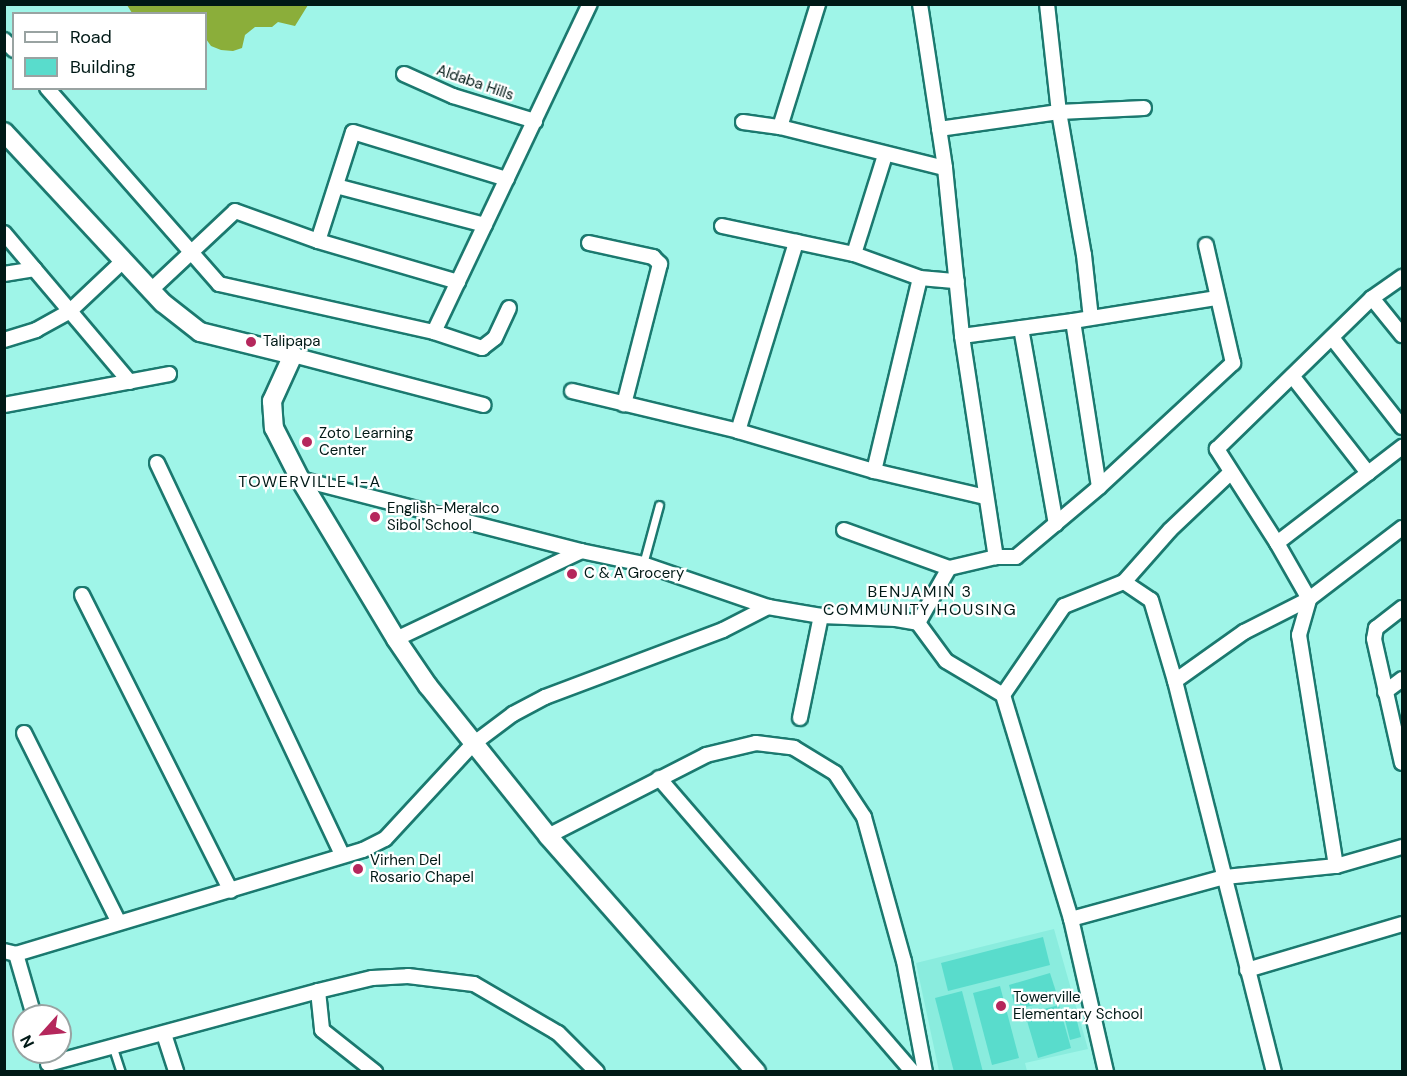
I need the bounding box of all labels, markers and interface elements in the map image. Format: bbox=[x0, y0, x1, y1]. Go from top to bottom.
legend bbox=[12, 12, 207, 90]
text: Road bbox=[70, 25, 112, 49]
text: Building bbox=[70, 55, 135, 79]
street label: Aldaba Hills bbox=[434, 61, 516, 105]
place label: Talipapa bbox=[263, 333, 321, 351]
marker: Talipapa bbox=[244, 335, 258, 349]
place label: Zoto Learning Center bbox=[319, 424, 413, 459]
marker: Zoto Learning Center bbox=[300, 435, 314, 449]
district label: TOWERVILLE 1-A bbox=[238, 472, 382, 492]
place label: English-Meralco Sibol School bbox=[387, 499, 499, 534]
marker: English-Meralco Sibol School bbox=[368, 510, 382, 524]
place label: C & A Grocery bbox=[584, 565, 684, 583]
marker: C & A Grocery bbox=[565, 567, 579, 581]
district label: BENJAMIN 3 COMMUNITY HOUSING bbox=[823, 582, 1017, 620]
place label: Virhen Del Rosario Chapel bbox=[370, 851, 474, 886]
marker: Virhen Del Rosario Chapel bbox=[351, 862, 365, 876]
place label: Towerville Elementary School bbox=[1013, 988, 1143, 1023]
marker: Towerville Elementary School bbox=[994, 999, 1008, 1013]
north arrow bbox=[12, 1004, 72, 1064]
text: N bbox=[15, 1032, 39, 1051]

